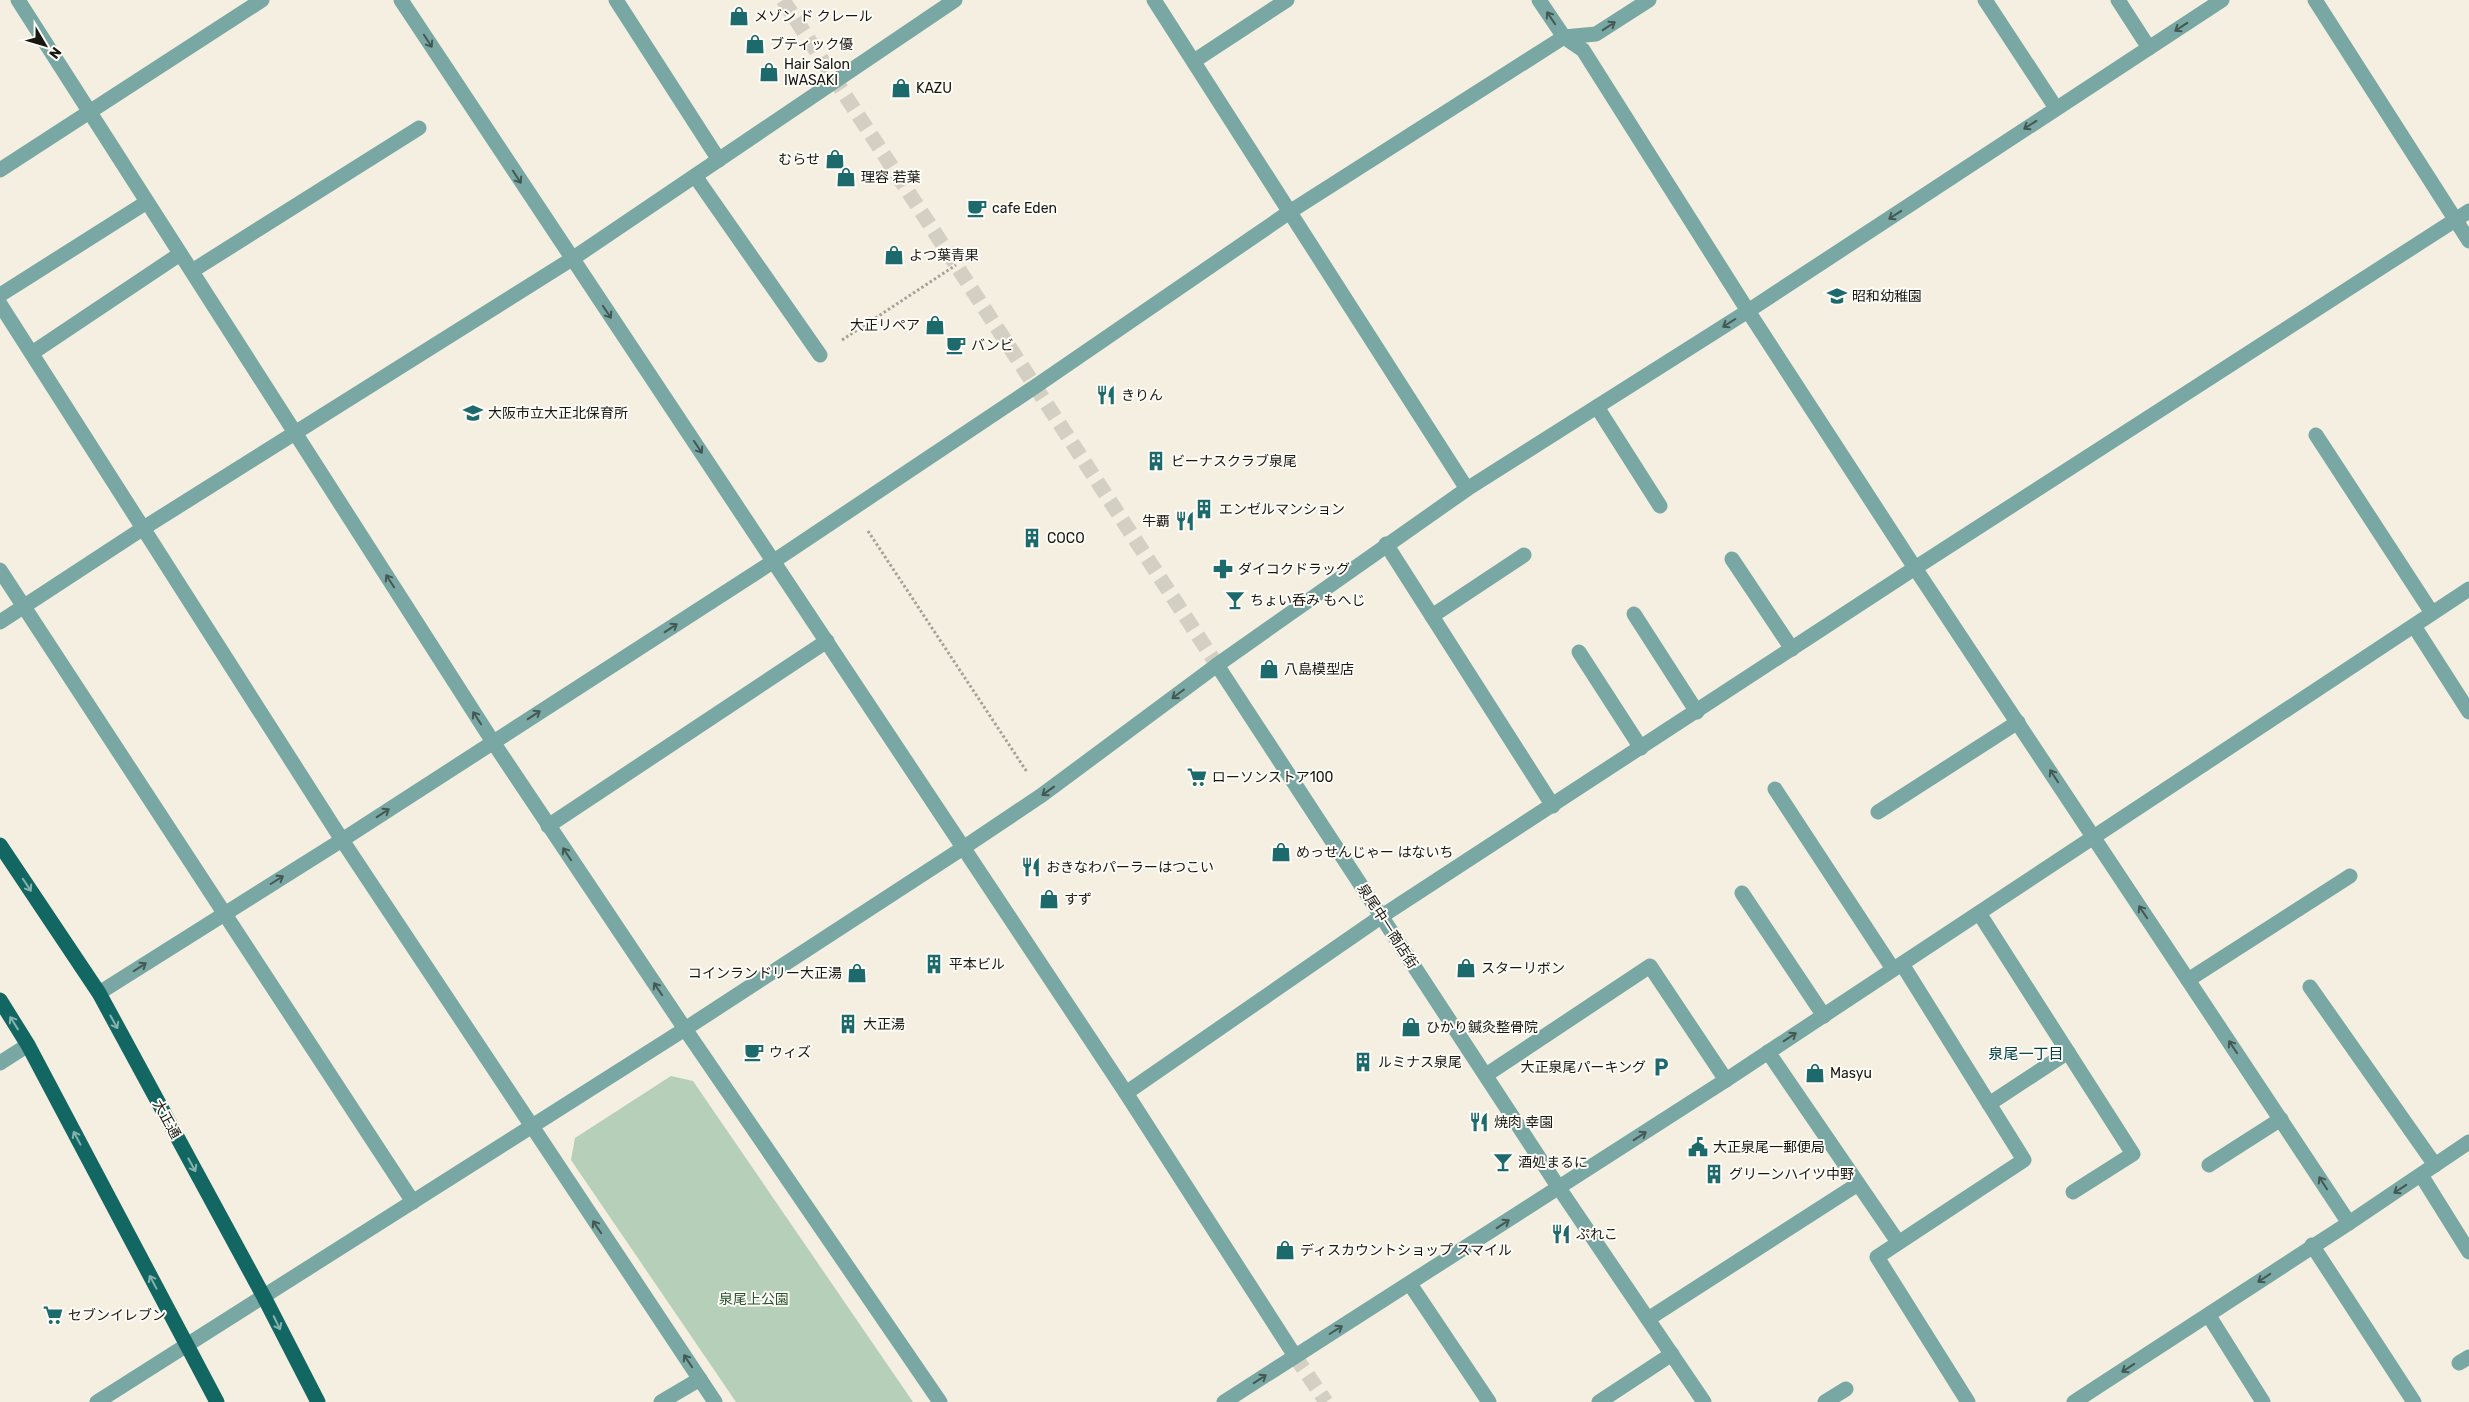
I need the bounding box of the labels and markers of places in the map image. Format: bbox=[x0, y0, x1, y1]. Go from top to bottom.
shop icon: メゾン ド クレール bbox=[728, 5, 750, 27]
place label: メゾン ド クレール bbox=[754, 8, 873, 25]
shop icon: ブティック優 bbox=[744, 33, 766, 55]
place label: ブティック優 bbox=[770, 36, 853, 53]
place label: Hair Salon IWASAKI bbox=[784, 56, 850, 89]
shop icon: Hair Salon IWASAKI bbox=[758, 61, 780, 83]
shop icon: KAZU bbox=[890, 77, 912, 99]
place label: KAZU bbox=[916, 80, 952, 97]
shop icon: むらせ bbox=[824, 148, 846, 170]
place label: むらせ bbox=[778, 151, 820, 168]
shop icon: 理容 若葉 bbox=[835, 166, 857, 188]
place label: 理容 若葉 bbox=[861, 169, 920, 186]
cafe icon: cafe Eden bbox=[966, 197, 988, 219]
place label: cafe Eden bbox=[992, 200, 1057, 217]
shop icon: よつ葉青果 bbox=[883, 244, 905, 266]
place label: よつ葉青果 bbox=[909, 247, 979, 264]
school or university icon: 昭和幼稚園 bbox=[1826, 285, 1848, 307]
place label: 昭和幼稚園 bbox=[1852, 288, 1922, 305]
shop icon: 大正リペア bbox=[924, 314, 946, 336]
place label: 大正リペア bbox=[850, 317, 920, 334]
cafe icon: バンビ bbox=[945, 334, 967, 356]
place label: バンビ bbox=[971, 337, 1014, 354]
restaurant icon: きりん bbox=[1095, 384, 1117, 406]
place label: きりん bbox=[1121, 387, 1163, 404]
school or university icon: 大阪市立大正北保育所 bbox=[462, 402, 484, 424]
place label: 大阪市立大正北保育所 bbox=[488, 405, 628, 422]
building icon: ビーナスクラブ泉尾 bbox=[1145, 450, 1167, 472]
place label: ビーナスクラブ泉尾 bbox=[1171, 453, 1297, 470]
building icon: エンゼルマンション bbox=[1193, 498, 1215, 520]
place label: エンゼルマンション bbox=[1219, 501, 1345, 518]
restaurant icon: 牛覇 bbox=[1174, 510, 1196, 532]
place label: 牛覇 bbox=[1142, 513, 1170, 530]
building icon: COCO bbox=[1021, 527, 1043, 549]
place label: COCO bbox=[1047, 530, 1085, 547]
pharmacy icon: ダイコクドラッグ bbox=[1212, 558, 1234, 580]
place label: ダイコクドラッグ bbox=[1238, 561, 1350, 578]
bar icon: ちょい呑み もへじ bbox=[1224, 589, 1246, 611]
place label: ちょい呑み もへじ bbox=[1250, 592, 1365, 609]
shop icon: 八島模型店 bbox=[1258, 658, 1280, 680]
place label: 八島模型店 bbox=[1284, 661, 1354, 678]
supermarket icon: ローソンストア100 bbox=[1186, 766, 1208, 788]
place label: ローソンストア100 bbox=[1212, 769, 1334, 786]
shop icon: めっせんじゃー はないち bbox=[1270, 841, 1292, 863]
place label: めっせんじゃー はないち bbox=[1296, 844, 1453, 861]
restaurant icon: おきなわパーラーはつこい bbox=[1020, 856, 1042, 878]
place label: おきなわパーラーはつこい bbox=[1046, 859, 1214, 876]
shop icon: すず bbox=[1038, 888, 1060, 910]
place label: すず bbox=[1064, 891, 1092, 908]
building icon: 平本ビル bbox=[923, 953, 945, 975]
place label: 平本ビル bbox=[949, 956, 1005, 973]
shop icon: スターリボン bbox=[1455, 957, 1477, 979]
place label: スターリボン bbox=[1481, 960, 1565, 977]
shop icon: コインランドリー大正湯 bbox=[846, 962, 868, 984]
place label: コインランドリー大正湯 bbox=[688, 965, 842, 982]
building icon: 大正湯 bbox=[837, 1013, 859, 1035]
place label: 大正湯 bbox=[863, 1016, 905, 1033]
shop icon: ひかり鍼灸整骨院 bbox=[1400, 1016, 1422, 1038]
place label: ひかり鍼灸整骨院 bbox=[1426, 1019, 1538, 1036]
cafe icon: ウィズ bbox=[743, 1041, 765, 1063]
place label: ウィズ bbox=[769, 1044, 811, 1061]
building icon: ルミナス泉尾 bbox=[1352, 1051, 1374, 1073]
place label: ルミナス泉尾 bbox=[1378, 1054, 1462, 1071]
parking icon: 大正泉尾パーキング bbox=[1650, 1056, 1672, 1078]
place label: 大正泉尾パーキング bbox=[1520, 1059, 1646, 1076]
shop icon: Masyu bbox=[1804, 1062, 1826, 1084]
place label: Masyu bbox=[1830, 1065, 1872, 1082]
restaurant icon: 焼肉 幸園 bbox=[1468, 1111, 1490, 1133]
place label: 焼肉 幸園 bbox=[1494, 1114, 1553, 1131]
public building icon: 大正泉尾一郵便局 bbox=[1687, 1136, 1709, 1158]
place label: 大正泉尾一郵便局 bbox=[1713, 1139, 1825, 1156]
bar icon: 酒処まるに bbox=[1492, 1151, 1514, 1173]
place label: 酒処まるに bbox=[1518, 1154, 1588, 1171]
building icon: グリーンハイツ中野 bbox=[1703, 1163, 1725, 1185]
place label: グリーンハイツ中野 bbox=[1729, 1166, 1854, 1183]
restaurant icon: ぷれこ bbox=[1550, 1223, 1572, 1245]
place label: ぷれこ bbox=[1576, 1226, 1618, 1243]
shop icon: ディスカウントショップ スマイル bbox=[1274, 1239, 1296, 1261]
place label: ディスカウントショップ スマイル bbox=[1300, 1242, 1512, 1259]
supermarket icon: セブンイレブン bbox=[42, 1304, 64, 1326]
place label: セブンイレブン bbox=[68, 1307, 166, 1324]

